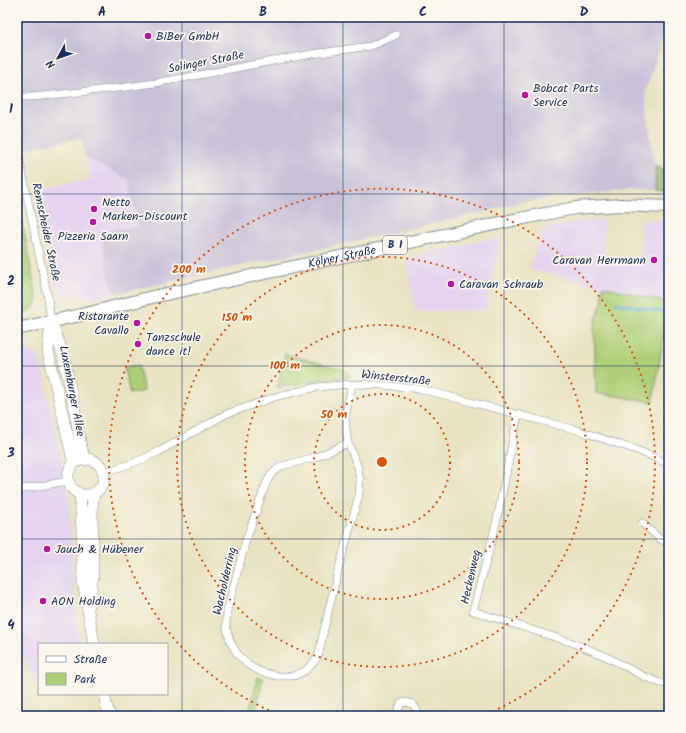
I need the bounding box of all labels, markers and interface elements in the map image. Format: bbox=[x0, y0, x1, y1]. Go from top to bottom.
text: A bbox=[98, 2, 106, 23]
text: B bbox=[259, 2, 267, 23]
text: C bbox=[419, 2, 427, 23]
text: D bbox=[580, 2, 589, 23]
place label: BiBer GmbH bbox=[156, 27, 220, 46]
marker: BiBer GmbH bbox=[143, 31, 153, 41]
north arrow bbox=[38, 38, 78, 78]
street label: Solinger Straße bbox=[166, 45, 246, 79]
text: N bbox=[42, 55, 60, 72]
place label: Bobcat Parts Service bbox=[533, 79, 599, 112]
marker: Bobcat Parts Service bbox=[520, 90, 530, 100]
text: 1 bbox=[9, 99, 13, 120]
street label: Remscheider Straße bbox=[26, 181, 66, 284]
place label: Netto Marken-Discount bbox=[102, 193, 188, 226]
marker: Netto Marken-Discount bbox=[89, 204, 99, 214]
marker: Pizzeria Saarn bbox=[88, 217, 98, 227]
place label: Pizzeria Saarn bbox=[58, 227, 128, 246]
road number: B 1 bbox=[383, 236, 407, 254]
street label: Kölner Straße bbox=[306, 240, 378, 273]
place label: Caravan Herrmann bbox=[552, 251, 646, 270]
marker: Caravan Herrmann bbox=[649, 255, 659, 265]
text: 200 m bbox=[172, 260, 206, 279]
text: 2 bbox=[7, 271, 15, 292]
place label: Caravan Schraub bbox=[459, 275, 544, 294]
marker: Caravan Schraub bbox=[446, 279, 456, 289]
place label: Ristorante Cavallo bbox=[78, 307, 130, 340]
text: 150 m bbox=[222, 308, 252, 327]
marker: Ristorante Cavallo bbox=[132, 318, 142, 328]
place label: Tanzschule dance it! bbox=[146, 328, 201, 361]
marker: Tanzschule dance it! bbox=[133, 339, 143, 349]
street label: Luxemburger Allee bbox=[54, 344, 90, 439]
text: 100 m bbox=[270, 356, 300, 375]
street label: Winsterstraße bbox=[360, 365, 432, 391]
text: 50 m bbox=[320, 405, 348, 424]
text: 3 bbox=[6, 443, 15, 464]
centre of rings bbox=[375, 455, 389, 469]
place label: Jauch & Hübener bbox=[55, 540, 144, 559]
marker: Jauch & Hübener bbox=[42, 544, 52, 554]
street label: Wacholderring bbox=[208, 545, 242, 617]
street label: Heckenweg bbox=[456, 548, 487, 606]
place label: AON Holding bbox=[51, 592, 116, 611]
marker: AON Holding bbox=[38, 596, 48, 606]
text: 4 bbox=[7, 615, 15, 636]
legend bbox=[38, 643, 168, 695]
text: Straße bbox=[74, 650, 108, 669]
text: Park bbox=[74, 670, 96, 689]

